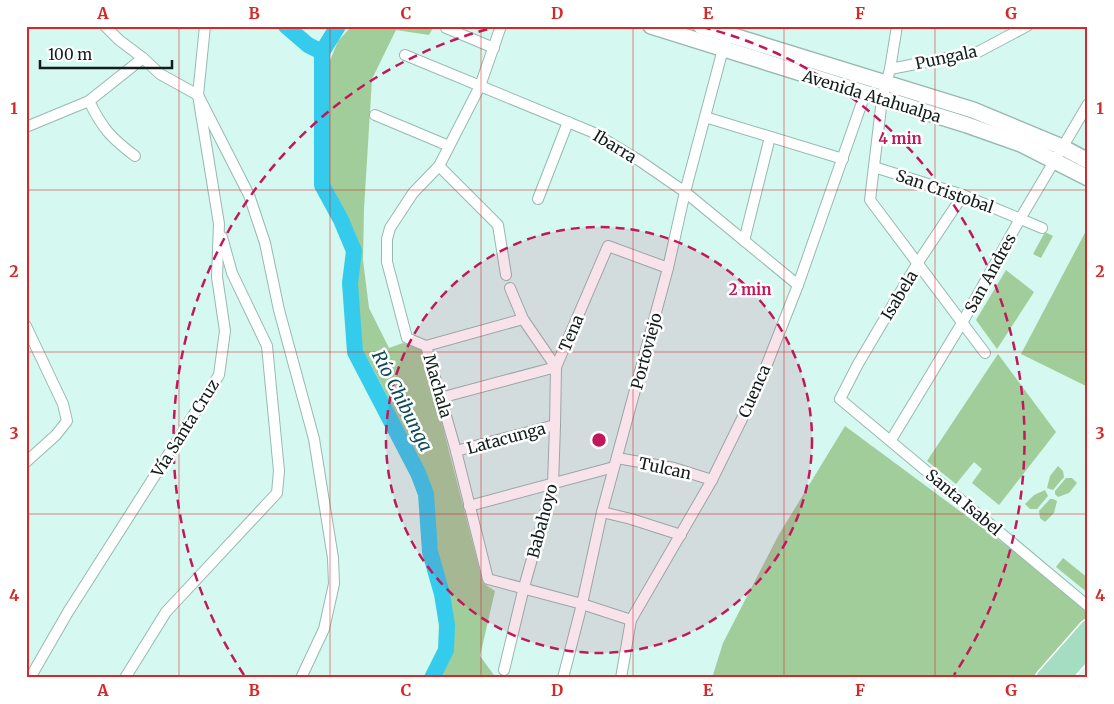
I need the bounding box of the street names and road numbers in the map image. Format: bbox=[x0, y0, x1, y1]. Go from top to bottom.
street label: Pungala bbox=[913, 41, 979, 73]
street label: Avenida Atahualpa bbox=[799, 65, 944, 127]
street label: Ibarra bbox=[590, 125, 641, 167]
street label: San Cristobal bbox=[894, 165, 997, 217]
street label: San Andres bbox=[960, 230, 1020, 316]
street label: Isabela bbox=[876, 266, 922, 323]
street label: Tena bbox=[554, 311, 588, 354]
street label: Portoviejo bbox=[626, 311, 666, 391]
street label: Machala bbox=[419, 352, 457, 420]
street label: Cuenca bbox=[734, 361, 775, 421]
street label: Vía Santa Cruz bbox=[146, 375, 223, 481]
street label: Latacunga bbox=[464, 418, 548, 458]
street label: Tulcan bbox=[637, 453, 693, 483]
street label: Santa Isabel bbox=[922, 464, 1006, 540]
street label: Babahoyo bbox=[522, 482, 562, 560]

